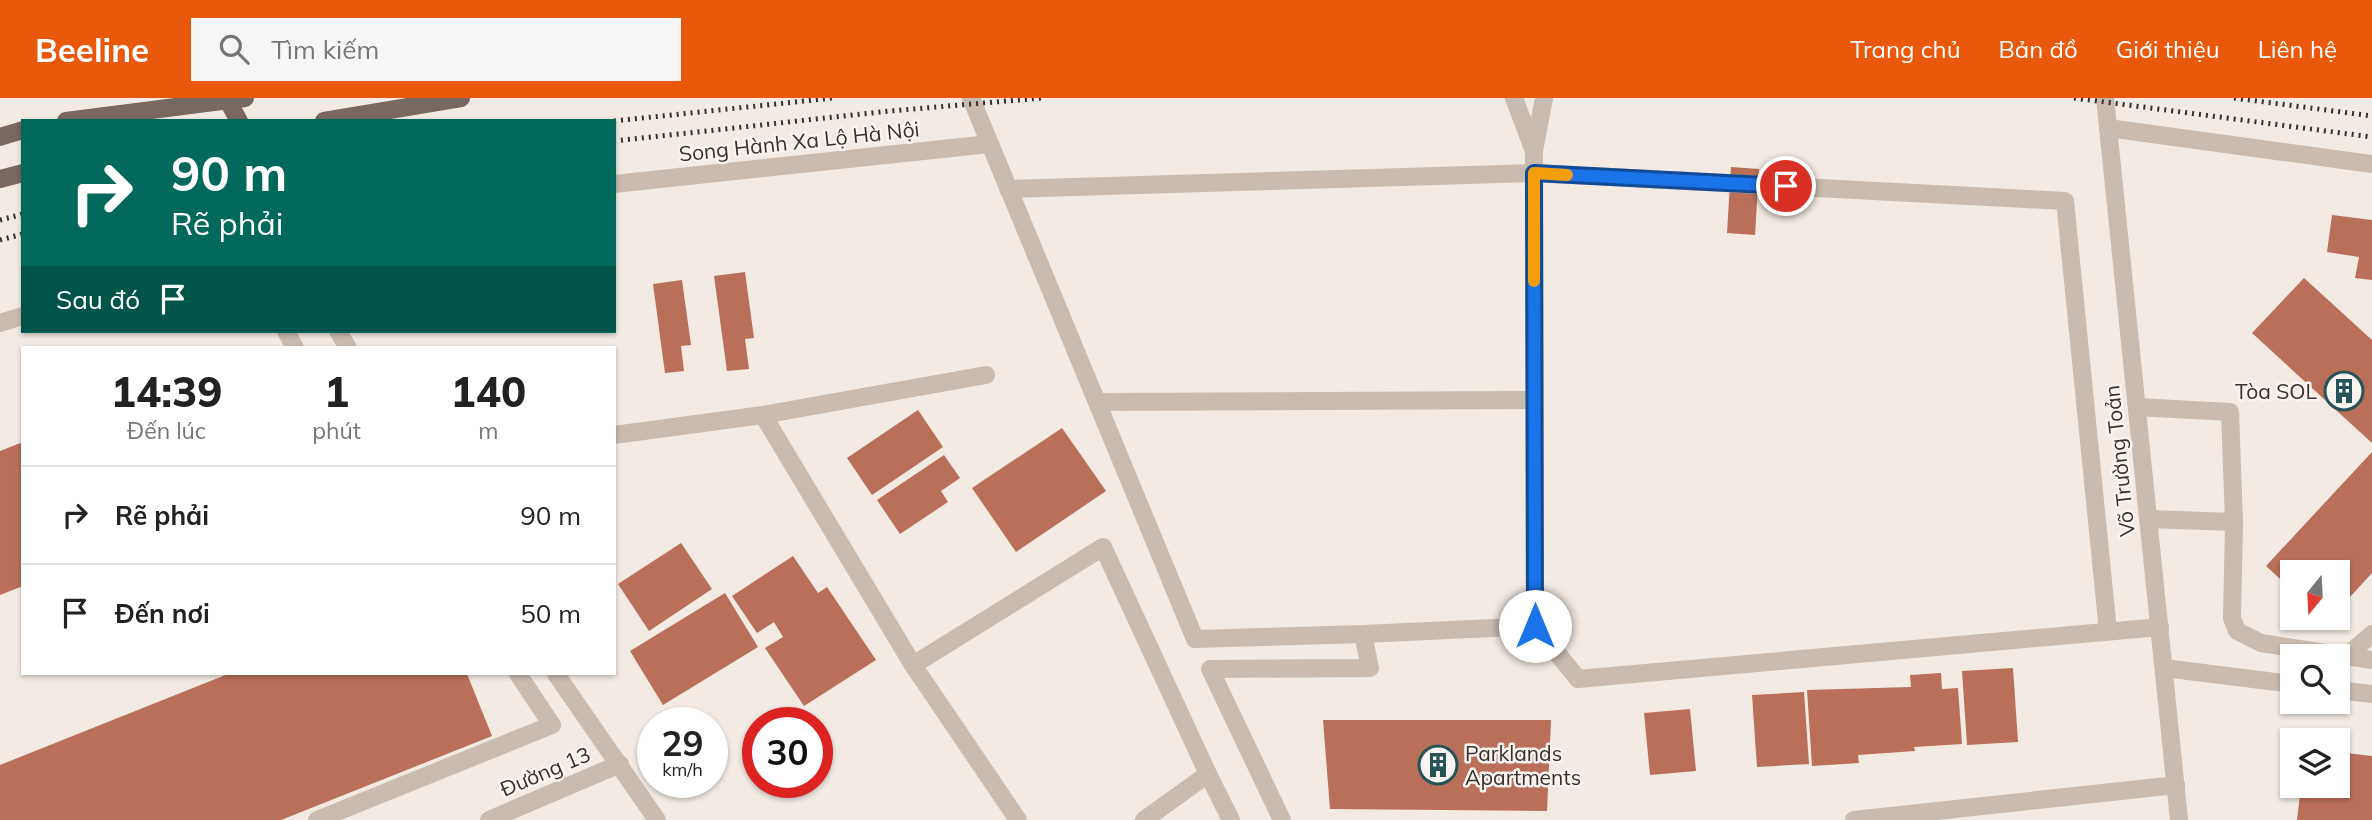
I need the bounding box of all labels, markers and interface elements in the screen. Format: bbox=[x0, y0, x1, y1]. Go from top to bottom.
search box bbox=[191, 18, 681, 81]
text: Beeline bbox=[35, 29, 149, 70]
icon: search bbox=[215, 30, 253, 68]
text: Tìm kiếm bbox=[271, 33, 379, 66]
text: Trang chủ bbox=[1850, 34, 1961, 64]
text: Bản đồ bbox=[1999, 34, 2078, 64]
text: Giới thiệu bbox=[2116, 34, 2220, 64]
text: Liên hệ bbox=[2258, 34, 2337, 64]
street label: Song Hành Xa Lộ Hà Nội bbox=[677, 115, 921, 167]
text: 90 m bbox=[171, 142, 287, 203]
icon: right bbox=[56, 147, 147, 238]
pin bbox=[1756, 156, 1816, 216]
icon: arrive bbox=[1767, 167, 1805, 205]
text: Rẽ phải bbox=[171, 203, 283, 243]
icon: arrive bbox=[154, 280, 192, 318]
text: Sau đó bbox=[56, 283, 140, 316]
text: 14:39 bbox=[111, 365, 222, 418]
text: 1 bbox=[324, 365, 349, 418]
text: 140 bbox=[451, 365, 526, 418]
building icon: Tòa SOL bbox=[2323, 370, 2365, 412]
place label: Tòa SOL bbox=[2235, 378, 2318, 404]
street label: Võ Trường Toản bbox=[2098, 384, 2140, 538]
text: Đến lúc bbox=[127, 416, 206, 445]
text: phút bbox=[312, 416, 361, 445]
text: m bbox=[478, 416, 499, 445]
icon: right bbox=[56, 496, 94, 534]
text: Rẽ phải bbox=[115, 499, 209, 532]
text: 90 m bbox=[520, 499, 581, 532]
north arrow bbox=[2280, 560, 2350, 630]
map controls bbox=[2280, 560, 2350, 798]
position arrow bbox=[1498, 589, 1572, 663]
icon: arrive bbox=[56, 594, 94, 632]
text: Đến nơi bbox=[115, 597, 210, 630]
text: 50 m bbox=[520, 597, 581, 630]
button: search bbox=[2280, 644, 2350, 714]
speed limit sign: 30 bbox=[742, 707, 833, 798]
text: 29 bbox=[661, 721, 704, 765]
button: layers bbox=[2280, 728, 2350, 798]
street label: Đường 13 bbox=[496, 740, 594, 802]
place label: Parklands Apartments bbox=[1465, 740, 1581, 790]
building icon: Parklands Apartments bbox=[1417, 744, 1459, 786]
text: km/h bbox=[662, 758, 703, 781]

